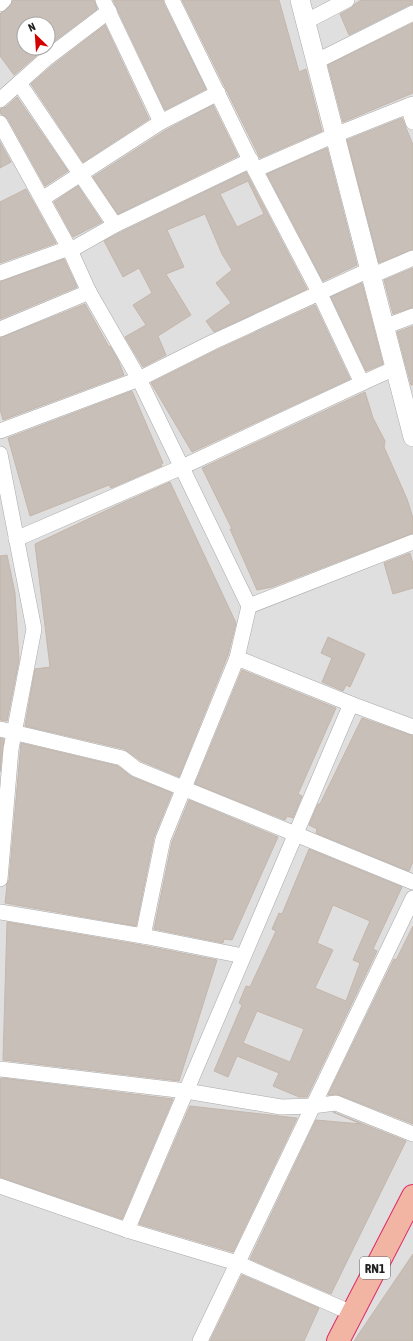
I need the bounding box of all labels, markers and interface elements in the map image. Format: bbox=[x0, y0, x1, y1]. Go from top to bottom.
north arrow bbox=[16, 16, 56, 56]
text: N bbox=[26, 20, 37, 34]
road number: RN1 bbox=[360, 1257, 390, 1279]

